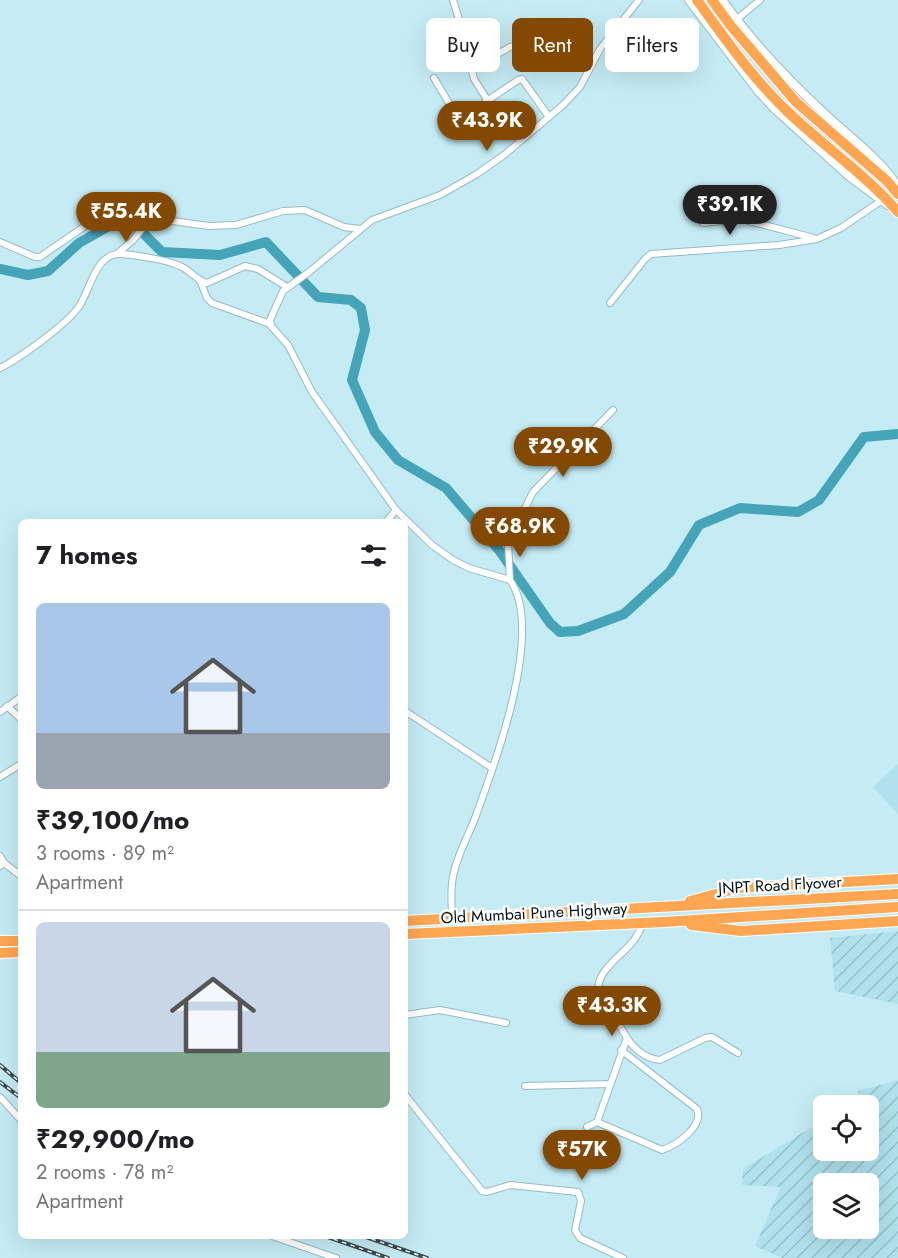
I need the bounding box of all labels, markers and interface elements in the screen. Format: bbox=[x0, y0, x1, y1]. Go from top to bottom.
chip: Buy bbox=[426, 18, 500, 72]
chip: Rent bbox=[512, 18, 593, 72]
chip: Filters bbox=[605, 18, 699, 72]
pin: ₹43.9K bbox=[438, 101, 536, 152]
text: ₹43.9K bbox=[451, 106, 523, 135]
pin: ₹39.1K bbox=[681, 185, 779, 236]
text: ₹39.1K bbox=[697, 190, 763, 219]
pin: ₹55.4K bbox=[77, 192, 175, 243]
text: ₹55.4K bbox=[90, 197, 162, 226]
pin: ₹29.9K bbox=[514, 427, 612, 478]
text: ₹29.9K bbox=[528, 432, 598, 461]
pin: ₹68.9K bbox=[471, 507, 569, 558]
text: ₹68.9K bbox=[485, 512, 555, 541]
text: 7 homes bbox=[36, 536, 138, 574]
icon: filters bbox=[357, 539, 390, 572]
icon: home bbox=[159, 642, 267, 750]
text: ₹39,100/mo bbox=[36, 801, 189, 839]
text: 3 rooms · 89 m² bbox=[36, 839, 174, 868]
text: Apartment bbox=[36, 868, 123, 897]
street label: JNPT Road Flyover bbox=[716, 870, 843, 900]
street label: Old Mumbai Pune Highway bbox=[440, 897, 629, 929]
icon: home bbox=[159, 961, 267, 1069]
pin: ₹43.3K bbox=[563, 986, 661, 1037]
text: ₹43.3K bbox=[577, 991, 647, 1020]
map controls bbox=[813, 1095, 879, 1239]
button: locate bbox=[813, 1095, 879, 1161]
text: ₹29,900/mo bbox=[36, 1120, 194, 1158]
pin: ₹57K bbox=[546, 1130, 618, 1181]
text: ₹57K bbox=[557, 1135, 607, 1164]
text: 2 rooms · 78 m² bbox=[36, 1158, 173, 1187]
button: layers bbox=[813, 1173, 879, 1239]
text: Apartment bbox=[36, 1187, 123, 1216]

